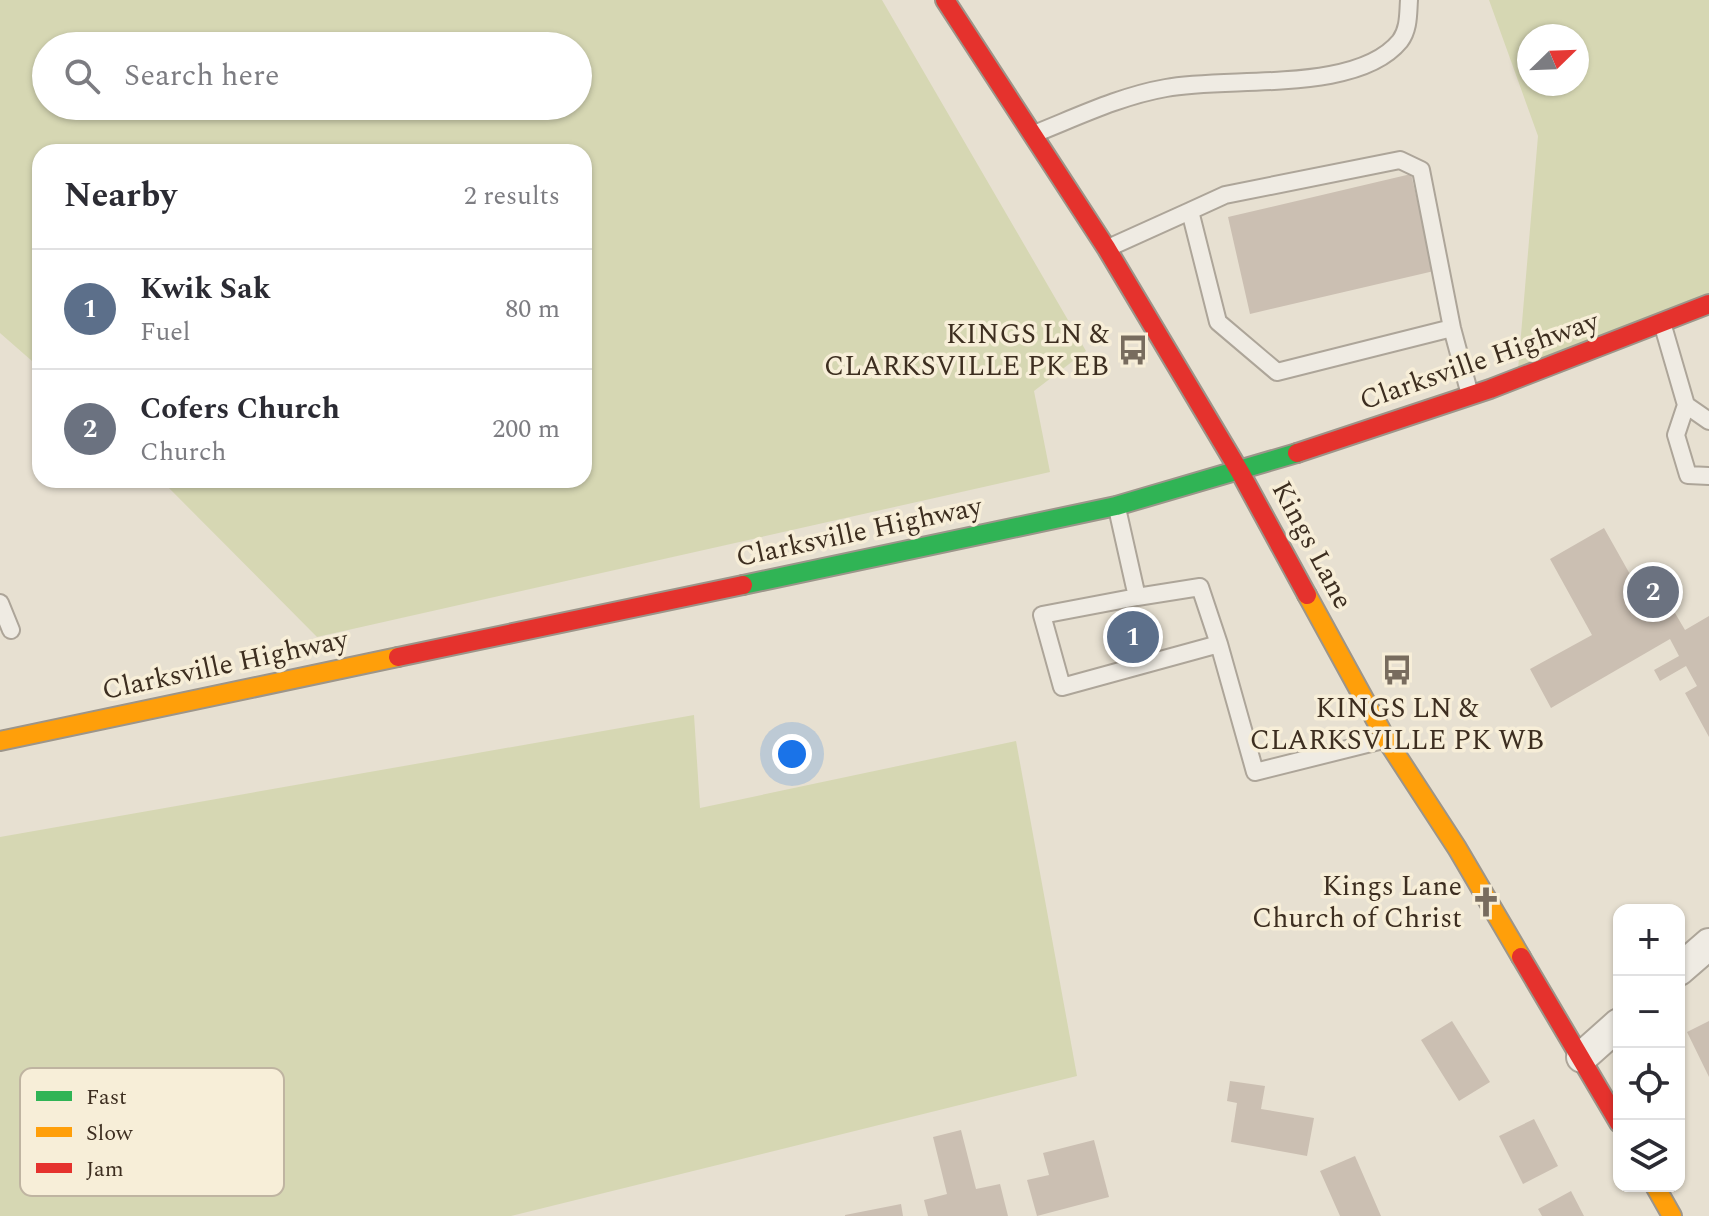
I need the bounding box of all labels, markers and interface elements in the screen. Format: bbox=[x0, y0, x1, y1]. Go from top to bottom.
north arrow bbox=[1517, 24, 1589, 96]
search box bbox=[32, 32, 592, 120]
text: Search here bbox=[124, 53, 280, 99]
icon: search bbox=[60, 54, 104, 98]
text: Nearby bbox=[64, 170, 177, 222]
text: 2 results bbox=[464, 176, 560, 216]
text: Kwik Sak bbox=[140, 266, 271, 312]
text: 1 bbox=[83, 289, 97, 329]
text: 80 m bbox=[505, 289, 560, 329]
street label: Clarksville Highway bbox=[1354, 299, 1606, 422]
text: Fuel bbox=[140, 312, 191, 352]
place label: KINGS LN & CLARKSVILLE PK EB bbox=[824, 313, 1110, 388]
bus stop icon: KINGS LN & CLARKSVILLE PK EB bbox=[1116, 333, 1150, 367]
text: Cofers Church bbox=[140, 386, 340, 432]
text: 2 bbox=[83, 409, 97, 449]
text: 200 m bbox=[492, 409, 560, 449]
text: Church bbox=[140, 432, 227, 472]
street label: Kings Lane bbox=[1260, 473, 1364, 617]
street label: Clarksville Highway bbox=[732, 485, 987, 579]
pin: 2 bbox=[1627, 562, 1679, 622]
pin: 1 bbox=[1107, 607, 1159, 667]
street label: Clarksville Highway bbox=[98, 618, 353, 712]
bus stop icon: KINGS LN & CLARKSVILLE PK WB bbox=[1380, 653, 1414, 687]
place label: KINGS LN & CLARKSVILLE PK WB bbox=[1250, 687, 1544, 762]
your location bbox=[772, 734, 812, 774]
place label: Kings Lane Church of Christ bbox=[1252, 865, 1462, 940]
church icon: Kings Lane Church of Christ bbox=[1469, 885, 1503, 919]
map controls bbox=[1613, 904, 1685, 1192]
button: + bbox=[1613, 904, 1685, 976]
button: − bbox=[1613, 976, 1685, 1048]
button: locate bbox=[1613, 1048, 1685, 1120]
legend bbox=[20, 1068, 284, 1196]
text: Fast bbox=[86, 1081, 127, 1114]
text: Slow bbox=[86, 1117, 134, 1150]
button: layers bbox=[1613, 1120, 1685, 1192]
text: Jam bbox=[86, 1153, 124, 1186]

